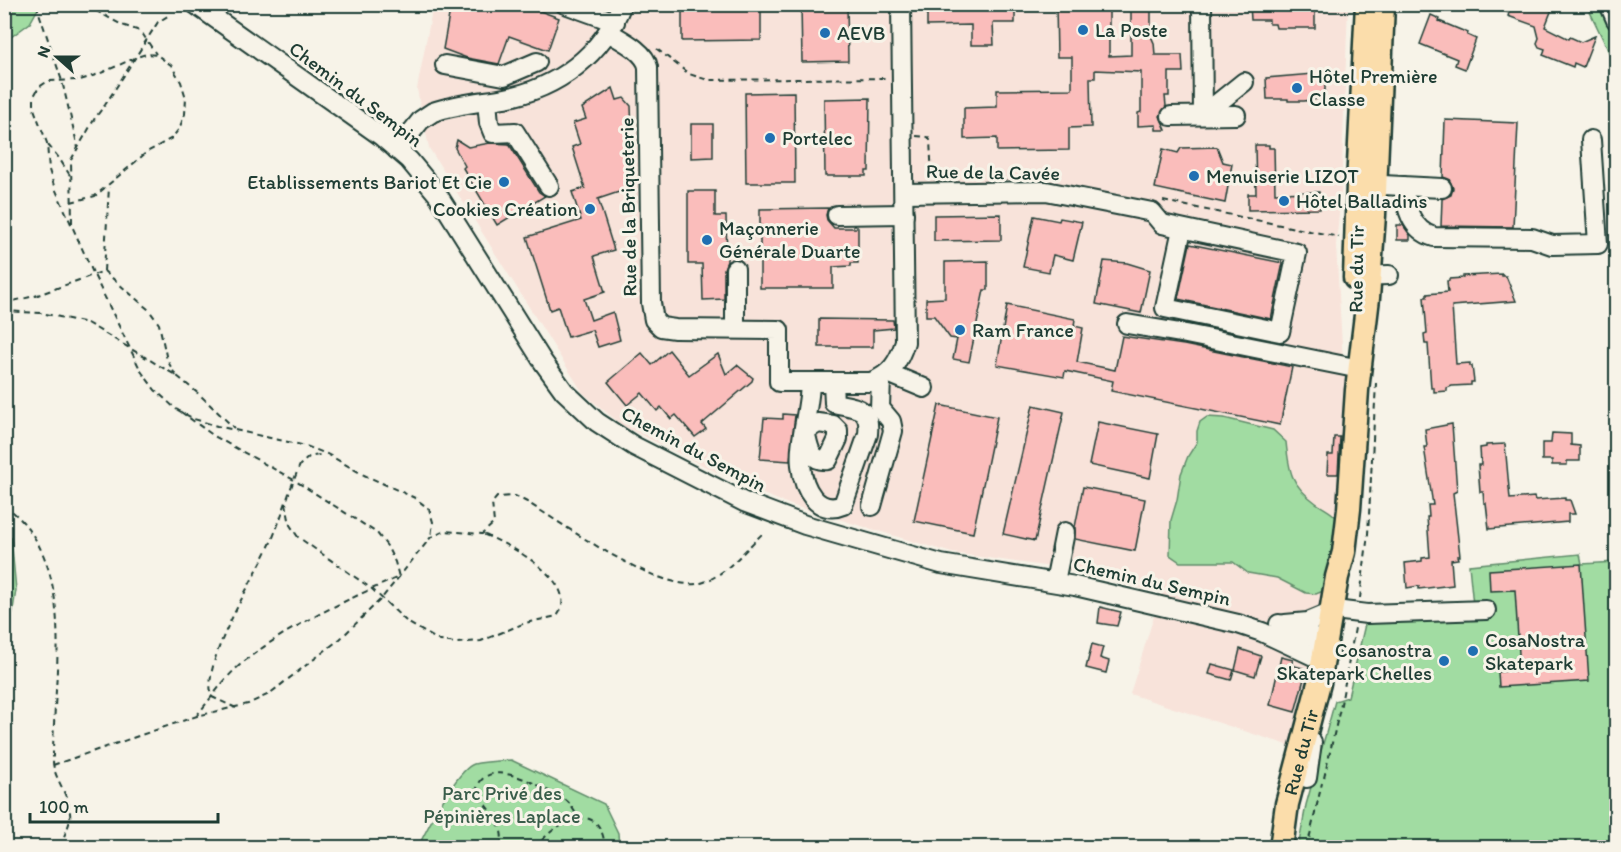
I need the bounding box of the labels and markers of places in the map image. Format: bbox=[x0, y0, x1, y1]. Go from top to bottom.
place label: La Poste bbox=[1095, 18, 1168, 42]
place label: AEVB bbox=[837, 21, 885, 45]
marker: La Poste bbox=[1076, 23, 1090, 37]
marker: AEVB bbox=[818, 26, 832, 40]
place label: Hôtel Première Classe bbox=[1309, 64, 1438, 111]
marker: Hôtel Première Classe bbox=[1290, 81, 1304, 95]
place label: Portelec bbox=[782, 126, 853, 150]
marker: Portelec bbox=[763, 131, 777, 145]
place label: Menuiserie LIZOT bbox=[1206, 164, 1359, 188]
marker: Menuiserie LIZOT bbox=[1187, 169, 1201, 183]
place label: Etablissements Bariot Et Cie bbox=[247, 170, 492, 194]
marker: Etablissements Bariot Et Cie bbox=[497, 175, 511, 189]
place label: Hôtel Balladins bbox=[1296, 189, 1428, 213]
marker: Hôtel Balladins bbox=[1277, 194, 1291, 208]
place label: Cookies Création bbox=[433, 197, 578, 221]
marker: Cookies Création bbox=[583, 202, 597, 216]
place label: Maçonnerie Générale Duarte bbox=[719, 216, 861, 263]
marker: Maçonnerie Générale Duarte bbox=[700, 233, 714, 247]
place label: Ram France bbox=[972, 318, 1074, 342]
marker: Ram France bbox=[953, 323, 967, 337]
place label: CosaNostra Skatepark bbox=[1485, 628, 1586, 675]
place label: Cosanostra Skatepark Chelles bbox=[1277, 638, 1433, 685]
marker: CosaNostra Skatepark bbox=[1466, 644, 1480, 658]
marker: Cosanostra Skatepark Chelles bbox=[1437, 654, 1451, 668]

